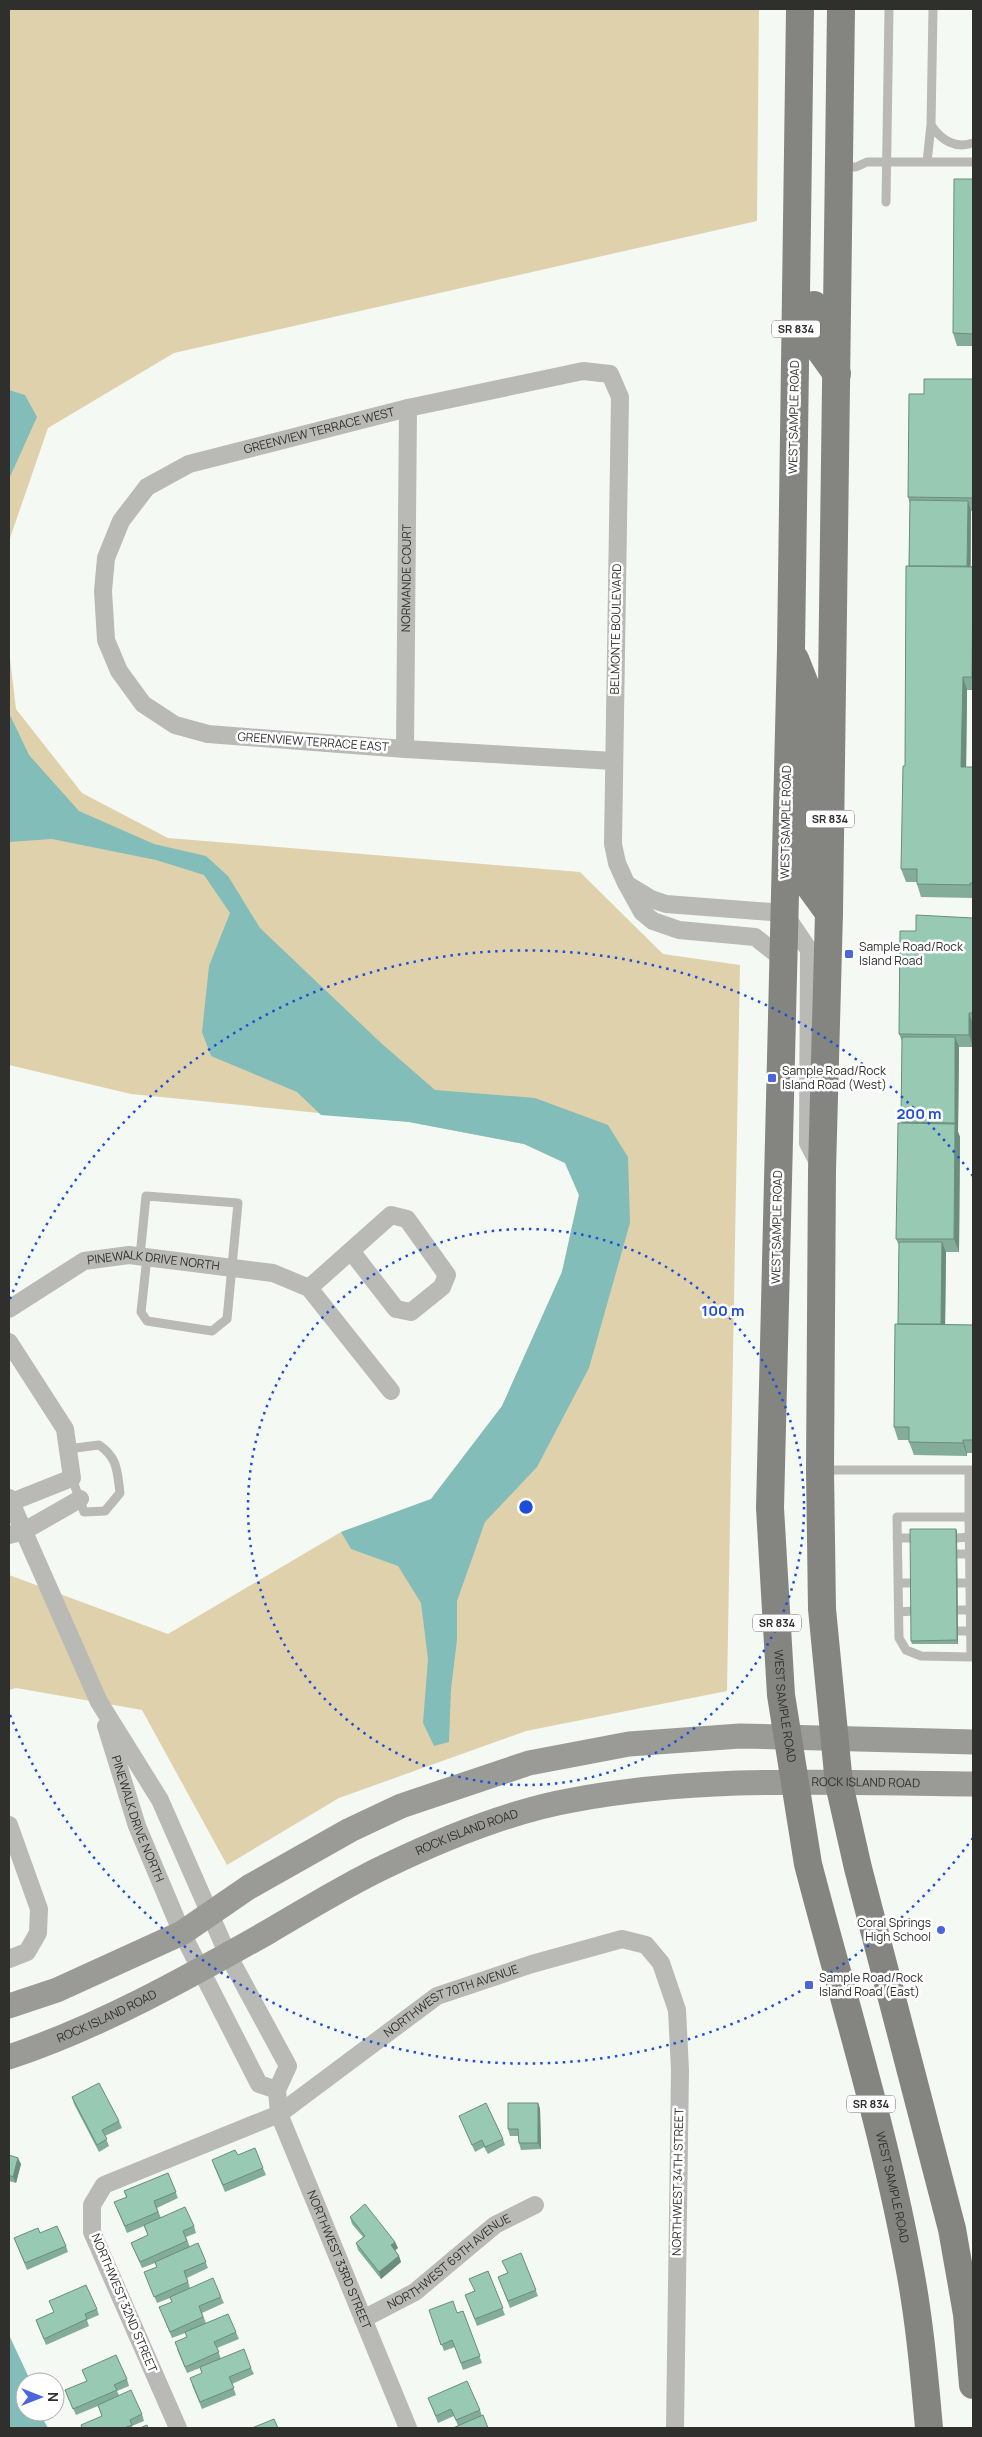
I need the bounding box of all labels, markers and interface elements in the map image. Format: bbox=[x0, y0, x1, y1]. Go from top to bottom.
road number: SR 834 bbox=[772, 320, 820, 338]
street label: WEST SAMPLE ROAD bbox=[784, 360, 803, 474]
street label: GREENVIEW TERRACE WEST bbox=[242, 403, 397, 458]
street label: NORMANDE COURT bbox=[397, 523, 415, 632]
street label: BELMONTE BOULEVARD bbox=[606, 563, 625, 695]
street label: GREENVIEW TERRACE EAST bbox=[237, 728, 390, 755]
street label: WEST SAMPLE ROAD bbox=[776, 765, 795, 879]
road number: SR 834 bbox=[806, 811, 854, 828]
place label: Sample Road/Rock Island Road bbox=[859, 938, 964, 969]
marker: Sample Road/Rock Island Road bbox=[843, 948, 855, 960]
place label: Sample Road/Rock Island Road (West) bbox=[782, 1062, 887, 1093]
marker: Sample Road/Rock Island Road (West) bbox=[766, 1072, 778, 1084]
text: 200 m bbox=[896, 1103, 942, 1124]
street label: WEST SAMPLE ROAD bbox=[767, 1170, 786, 1284]
street label: PINEWALK DRIVE NORTH bbox=[86, 1246, 221, 1274]
text: 100 m bbox=[702, 1300, 744, 1321]
centre of rings bbox=[517, 1498, 535, 1516]
road number: SR 834 bbox=[753, 1615, 801, 1632]
street label: WEST SAMPLE ROAD bbox=[770, 1649, 801, 1764]
street label: PINEWALK DRIVE NORTH bbox=[108, 1753, 169, 1884]
street label: ROCK ISLAND ROAD bbox=[812, 1773, 920, 1791]
street label: ROCK ISLAND ROAD bbox=[413, 1805, 520, 1859]
place label: Coral Springs High School bbox=[857, 1914, 931, 1945]
marker: Coral Springs High School bbox=[935, 1924, 947, 1936]
street label: NORTHWEST 70TH AVENUE bbox=[380, 1960, 521, 2041]
place label: Sample Road/Rock Island Road (East) bbox=[819, 1969, 924, 2000]
marker: Sample Road/Rock Island Road (East) bbox=[803, 1979, 815, 1991]
street label: ROCK ISLAND ROAD bbox=[54, 1985, 160, 2046]
road number: SR 834 bbox=[847, 2096, 895, 2112]
street label: NORTHWEST 34TH STREET bbox=[668, 2107, 687, 2256]
street label: WEST SAMPLE ROAD bbox=[872, 2130, 914, 2244]
street label: NORTHWEST 33RD STREET bbox=[303, 2188, 376, 2332]
street label: NORTHWEST 69TH AVENUE bbox=[384, 2209, 514, 2313]
street label: NORTHWEST 32ND STREET bbox=[87, 2231, 162, 2376]
north arrow bbox=[15, 2372, 65, 2422]
text: N bbox=[44, 2392, 63, 2402]

